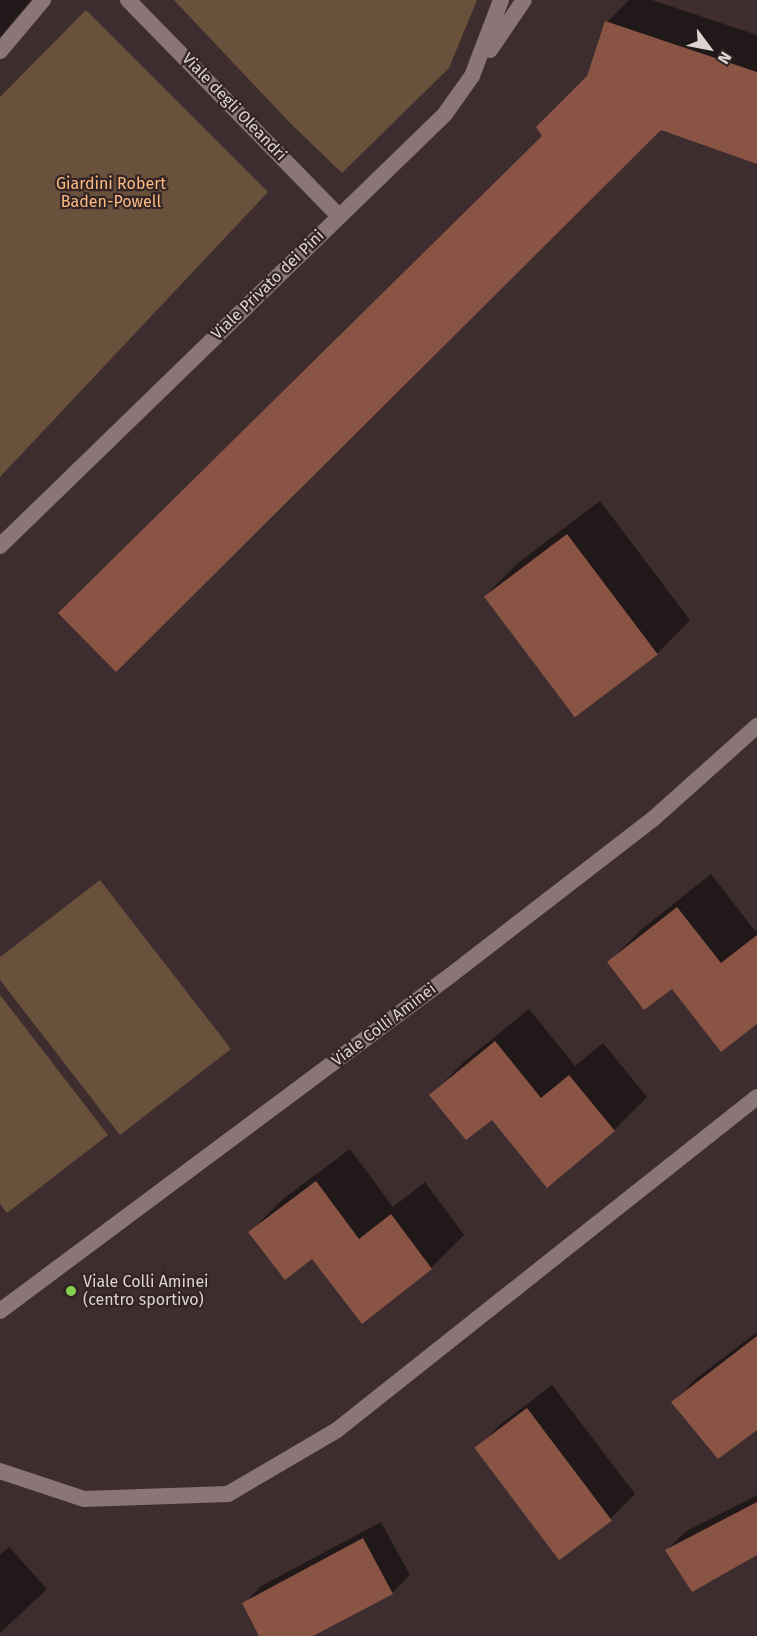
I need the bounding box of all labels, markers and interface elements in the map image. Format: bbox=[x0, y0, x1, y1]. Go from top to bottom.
north arrow bbox=[679, 18, 739, 78]
text: N bbox=[714, 48, 736, 67]
street label: Viale degli Oleandri bbox=[178, 49, 290, 165]
park label: Giardini Robert Baden-Powell bbox=[56, 174, 166, 212]
street label: Viale Privato dei Pini bbox=[208, 226, 328, 344]
street label: Viale Colli Aminei bbox=[328, 980, 440, 1070]
place label: Viale Colli Aminei (centro sportivo) bbox=[83, 1272, 209, 1310]
marker: Viale Colli Aminei (centro sportivo) bbox=[64, 1284, 78, 1298]

